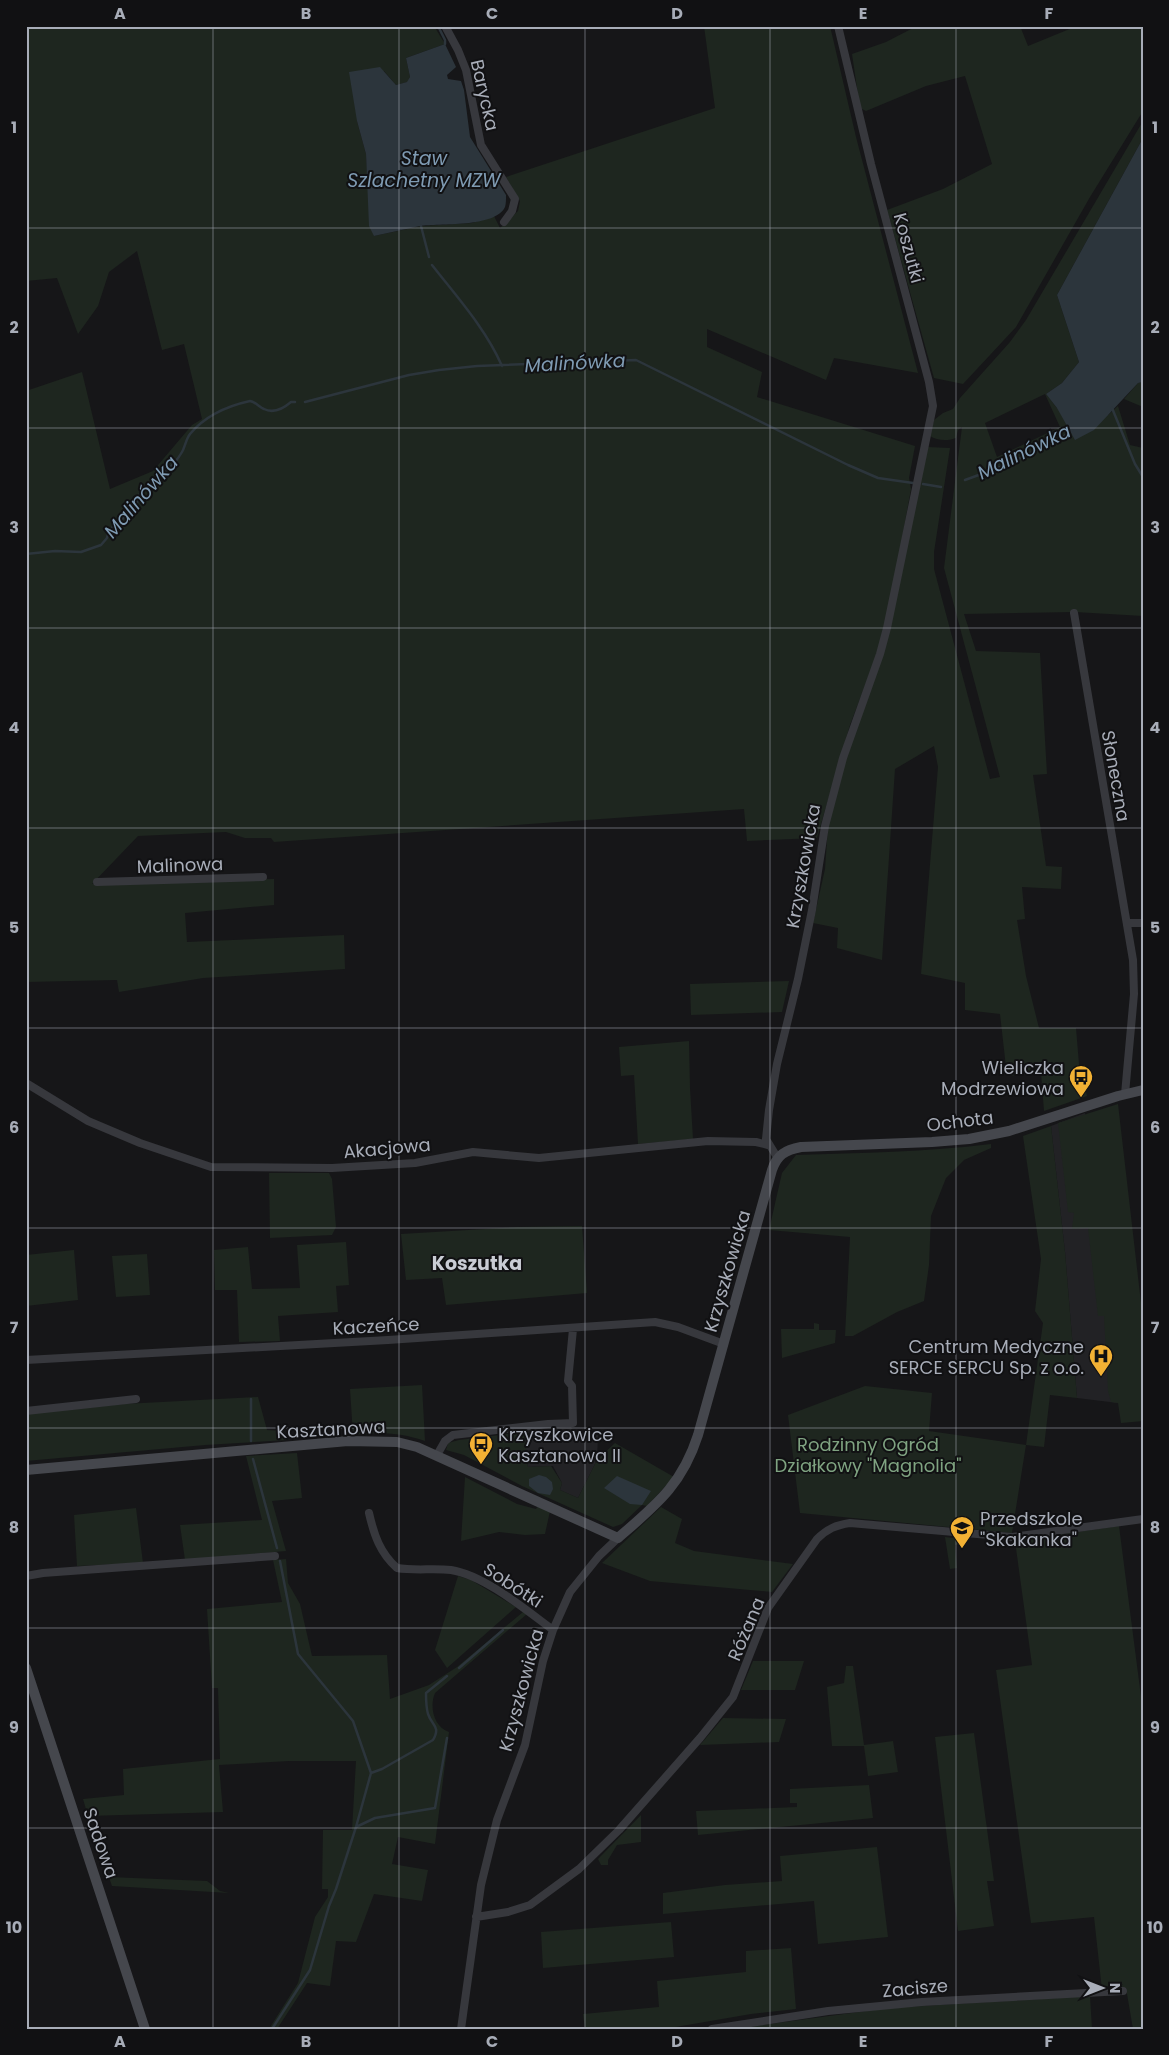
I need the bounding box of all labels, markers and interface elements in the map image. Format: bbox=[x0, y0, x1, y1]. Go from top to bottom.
text: A bbox=[114, 2, 126, 25]
text: B bbox=[301, 2, 311, 25]
text: C bbox=[486, 2, 498, 25]
text: D bbox=[671, 2, 683, 25]
text: E bbox=[859, 2, 867, 25]
text: F bbox=[1045, 2, 1054, 25]
street label: Barycka bbox=[465, 57, 505, 133]
text: 1 bbox=[11, 116, 17, 139]
text: 1 bbox=[1152, 116, 1158, 139]
water label: Staw Szlachetny MZW bbox=[347, 145, 502, 194]
street label: Koszutki bbox=[888, 210, 930, 286]
text: 2 bbox=[9, 316, 19, 339]
text: 2 bbox=[1150, 316, 1160, 339]
water label: Malinówka bbox=[524, 347, 626, 379]
water label: Malinówka bbox=[973, 418, 1075, 486]
water label: Malinówka bbox=[98, 450, 184, 544]
text: 3 bbox=[9, 516, 19, 539]
text: 3 bbox=[1150, 516, 1160, 539]
text: 4 bbox=[9, 716, 20, 739]
text: 4 bbox=[1150, 716, 1161, 739]
street label: Słoneczna bbox=[1096, 728, 1136, 824]
street label: Krzyszkowicka bbox=[780, 802, 826, 930]
street label: Malinowa bbox=[136, 851, 224, 879]
text: 5 bbox=[9, 916, 19, 939]
text: 5 bbox=[1150, 916, 1160, 939]
place label: Wieliczka Modrzewiowa bbox=[941, 1055, 1064, 1101]
bus stop icon: Wieliczka Modrzewiowa bbox=[1068, 1064, 1094, 1098]
street label: Ochota bbox=[925, 1105, 995, 1137]
text: 6 bbox=[9, 1116, 19, 1139]
text: 6 bbox=[1150, 1116, 1160, 1139]
street label: Akacjowa bbox=[342, 1132, 432, 1164]
street label: Krzyszkowicka bbox=[698, 1207, 756, 1335]
district label: Koszutka bbox=[432, 1250, 522, 1277]
street label: Kaczeńce bbox=[332, 1311, 420, 1341]
text: 7 bbox=[10, 1316, 19, 1339]
text: 7 bbox=[1151, 1316, 1160, 1339]
place label: Centrum Medyczne SERCE SERCU Sp. z o.o. bbox=[889, 1334, 1084, 1380]
hospital icon: Centrum Medyczne SERCE SERCU Sp. z o.o. bbox=[1088, 1343, 1114, 1377]
street label: Kasztanowa bbox=[276, 1414, 386, 1444]
place label: Krzyszkowice Kasztanowa II bbox=[498, 1422, 621, 1468]
bus stop icon: Krzyszkowice Kasztanowa II bbox=[468, 1431, 494, 1465]
park label: Rodzinny Ogród Działkowy "Magnolia" bbox=[775, 1432, 961, 1478]
place label: Przedszkole "Skakanka" bbox=[980, 1506, 1083, 1552]
school or university icon: Przedszkole "Skakanka" bbox=[949, 1515, 975, 1549]
text: 8 bbox=[9, 1516, 19, 1539]
text: 8 bbox=[1150, 1516, 1160, 1539]
street label: Sobótki bbox=[479, 1557, 547, 1613]
street label: Różana bbox=[721, 1594, 771, 1664]
street label: Krzyszkowicka bbox=[493, 1626, 549, 1754]
text: 9 bbox=[9, 1716, 19, 1739]
text: 9 bbox=[1150, 1716, 1160, 1739]
street label: Sadowa bbox=[77, 1804, 125, 1882]
text: 10 bbox=[6, 1916, 22, 1939]
text: 10 bbox=[1147, 1916, 1163, 1939]
north arrow bbox=[1076, 1962, 1126, 2012]
street label: Zacisze bbox=[881, 1973, 949, 2003]
text: N bbox=[1105, 1983, 1125, 1993]
text: A bbox=[114, 2030, 126, 2053]
text: B bbox=[301, 2030, 311, 2053]
text: C bbox=[486, 2030, 498, 2053]
text: D bbox=[671, 2030, 683, 2053]
text: E bbox=[859, 2030, 867, 2053]
text: F bbox=[1045, 2030, 1054, 2053]

